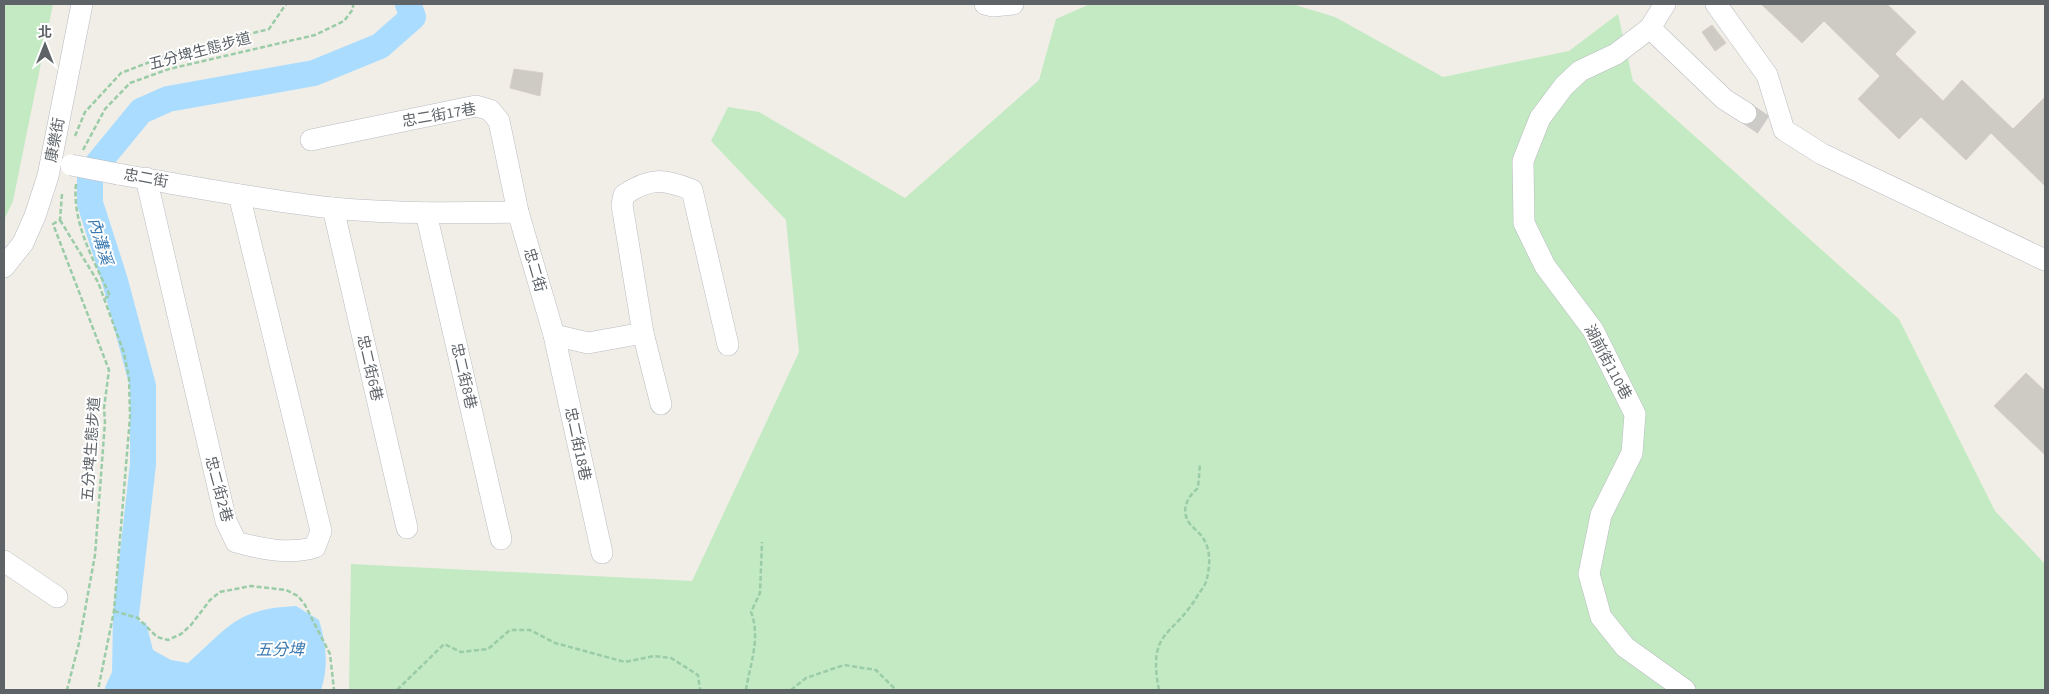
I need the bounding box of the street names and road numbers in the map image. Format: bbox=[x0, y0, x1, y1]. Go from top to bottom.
street label: 五分埤生態步道 bbox=[147, 28, 254, 75]
street label: 忠二街17巷 bbox=[400, 99, 478, 132]
street label: 康樂街 bbox=[41, 116, 70, 164]
street label: 忠二街 bbox=[122, 164, 170, 193]
street label: 忠二街 bbox=[518, 246, 551, 295]
street label: 湖前街110巷 bbox=[1579, 321, 1636, 404]
street label: 忠二街6巷 bbox=[352, 333, 387, 403]
street label: 忠二街8巷 bbox=[446, 341, 481, 411]
street label: 五分埤生態步道 bbox=[77, 396, 106, 502]
street label: 忠二街18巷 bbox=[559, 405, 596, 483]
street label: 忠二街2巷 bbox=[200, 454, 237, 524]

